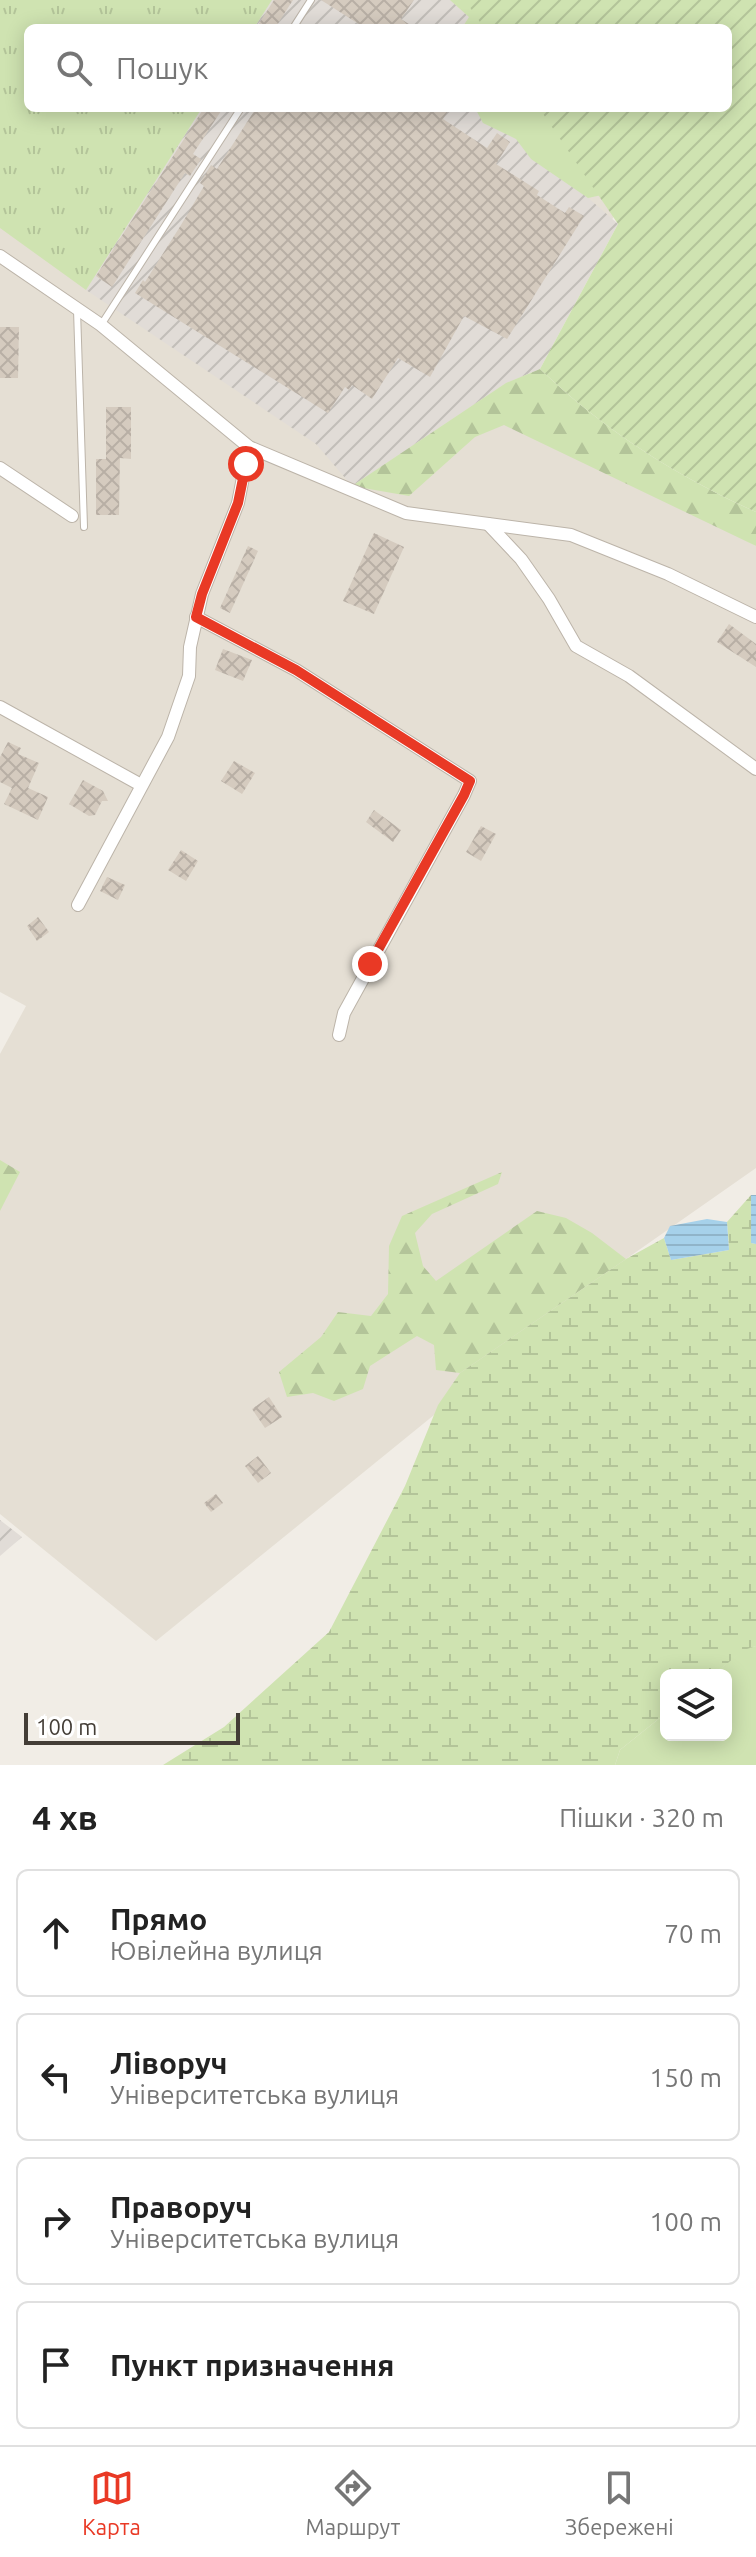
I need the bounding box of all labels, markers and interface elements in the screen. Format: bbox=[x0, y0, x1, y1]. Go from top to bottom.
search box bbox=[24, 24, 732, 112]
icon: search bbox=[52, 46, 96, 90]
text: Пошук bbox=[116, 51, 209, 85]
route start bbox=[228, 446, 264, 482]
route end bbox=[352, 946, 388, 982]
map controls bbox=[660, 1669, 732, 1741]
button: layers bbox=[660, 1669, 732, 1741]
scale bar bbox=[24, 1709, 240, 1745]
text: 100 m bbox=[36, 1714, 97, 1739]
text: 4 хв bbox=[32, 1798, 98, 1836]
text: Пішки · 320 m bbox=[559, 1803, 724, 1832]
text: Прямо bbox=[110, 1902, 207, 1936]
icon: ahead bbox=[34, 1911, 78, 1955]
text: 70 m bbox=[664, 1919, 722, 1948]
text: Ювілейна вулиця bbox=[110, 1936, 323, 1965]
text: Ліворуч bbox=[110, 2046, 228, 2080]
icon: left bbox=[34, 2055, 78, 2099]
text: 150 m bbox=[650, 2063, 722, 2092]
text: Університетська вулиця bbox=[110, 2080, 399, 2109]
text: Праворуч bbox=[110, 2190, 252, 2224]
icon: right bbox=[34, 2199, 78, 2243]
text: 100 m bbox=[650, 2207, 722, 2236]
text: Університетська вулиця bbox=[110, 2224, 399, 2253]
icon: arrive bbox=[34, 2343, 78, 2387]
text: Пункт призначення bbox=[110, 2348, 394, 2382]
tab: Карта bbox=[82, 2466, 141, 2539]
tab: Маршрут bbox=[306, 2466, 400, 2539]
tab: Збережені bbox=[565, 2466, 674, 2539]

